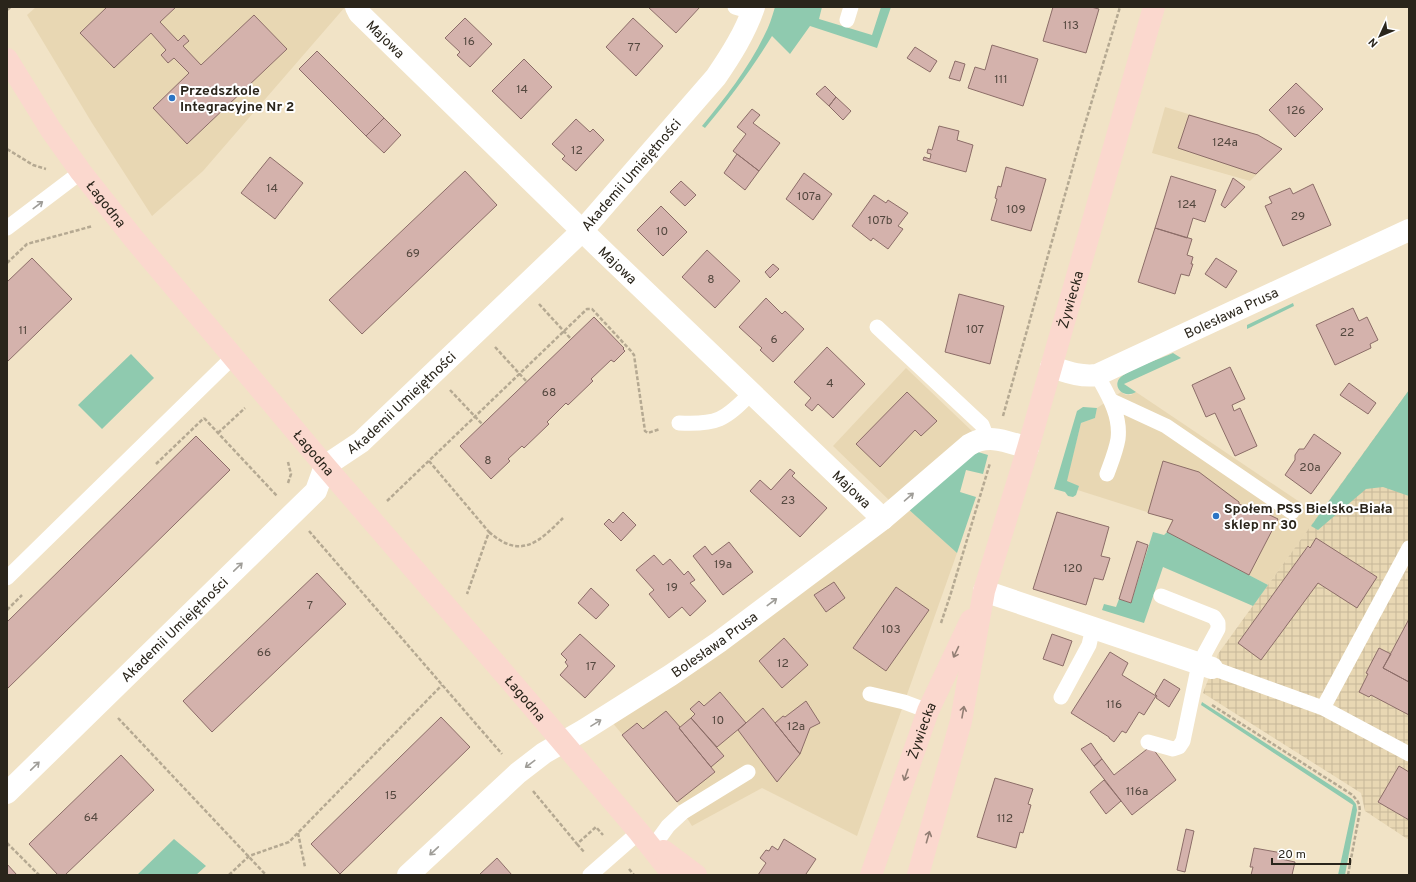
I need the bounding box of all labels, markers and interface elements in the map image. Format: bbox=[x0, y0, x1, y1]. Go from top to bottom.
north arrow bbox=[1360, 16, 1400, 56]
street label: Majowa bbox=[362, 18, 407, 63]
house number: 113 bbox=[1063, 18, 1079, 34]
house number: 16 bbox=[463, 34, 475, 50]
text: N bbox=[1366, 35, 1381, 50]
house number: 77 bbox=[628, 40, 640, 56]
house number: 111 bbox=[994, 72, 1008, 88]
house number: 14 bbox=[516, 82, 528, 98]
place label: Przedszkole Integracyjne Nr 2 bbox=[180, 83, 294, 116]
marker: Przedszkole Integracyjne Nr 2 bbox=[167, 93, 177, 103]
house number: 126 bbox=[1287, 103, 1305, 119]
street label: Akademii Umiejętności bbox=[579, 116, 685, 235]
house number: 124a bbox=[1212, 135, 1238, 151]
house number: 12 bbox=[571, 143, 583, 159]
street label: Łagodna bbox=[82, 178, 129, 232]
house number: 14 bbox=[266, 181, 278, 197]
house number: 107a bbox=[797, 189, 821, 205]
house number: 124 bbox=[1177, 197, 1197, 213]
one-way arrow bbox=[33, 200, 44, 209]
house number: 109 bbox=[1006, 202, 1026, 218]
house number: 29 bbox=[1291, 209, 1305, 225]
house number: 107b bbox=[868, 213, 893, 229]
house number: 10 bbox=[656, 224, 668, 240]
street label: Majowa bbox=[594, 244, 640, 289]
house number: 69 bbox=[406, 246, 420, 262]
street label: Żywiecka bbox=[1055, 269, 1088, 331]
house number: 8 bbox=[707, 272, 715, 288]
street label: Bolesława Prusa bbox=[1182, 285, 1282, 343]
house number: 107 bbox=[966, 322, 984, 338]
house number: 11 bbox=[19, 323, 27, 339]
house number: 22 bbox=[1340, 325, 1354, 341]
house number: 6 bbox=[770, 332, 778, 348]
street label: Akademii Umiejętności bbox=[344, 349, 460, 459]
house number: 4 bbox=[826, 376, 834, 392]
house number: 68 bbox=[542, 385, 556, 401]
street label: Łagodna bbox=[289, 427, 337, 480]
house number: 8 bbox=[484, 453, 492, 469]
house number: 20a bbox=[1299, 460, 1321, 476]
street label: Majowa bbox=[828, 468, 874, 513]
house number: 23 bbox=[781, 493, 795, 509]
one-way arrow bbox=[903, 493, 914, 502]
place label: Społem PSS Bielsko-Biała sklep nr 30 bbox=[1224, 501, 1393, 534]
marker: Społem PSS Bielsko-Biała sklep nr 30 bbox=[1211, 511, 1221, 521]
house number: 19a bbox=[714, 557, 732, 573]
house number: 120 bbox=[1063, 561, 1083, 577]
one-way arrow bbox=[233, 562, 243, 572]
street label: Akademii Umiejętności bbox=[118, 574, 233, 687]
house number: 19 bbox=[666, 580, 678, 596]
one-way arrow bbox=[767, 597, 778, 606]
house number: 7 bbox=[307, 598, 313, 614]
street label: Bolesława Prusa bbox=[669, 609, 762, 682]
house number: 103 bbox=[881, 622, 901, 638]
house number: 66 bbox=[257, 645, 271, 661]
one-way arrow bbox=[952, 646, 959, 658]
house number: 12 bbox=[777, 656, 789, 672]
house number: 17 bbox=[586, 659, 596, 675]
street label: Łagodna bbox=[500, 673, 548, 726]
house number: 116 bbox=[1106, 697, 1122, 713]
street label: Żywiecka bbox=[904, 700, 941, 762]
one-way arrow bbox=[959, 706, 967, 719]
house number: 10 bbox=[712, 713, 724, 729]
one-way arrow bbox=[590, 718, 602, 726]
house number: 12a bbox=[787, 719, 805, 735]
one-way arrow bbox=[524, 760, 535, 768]
one-way arrow bbox=[30, 761, 40, 771]
one-way arrow bbox=[902, 768, 909, 781]
house number: 116a bbox=[1126, 784, 1148, 800]
house number: 15 bbox=[385, 788, 397, 804]
house number: 64 bbox=[84, 810, 98, 826]
house number: 112 bbox=[997, 811, 1013, 827]
one-way arrow bbox=[925, 831, 932, 844]
scale bar bbox=[1272, 840, 1350, 866]
one-way arrow bbox=[429, 846, 439, 855]
text: 20 m bbox=[1278, 847, 1306, 863]

